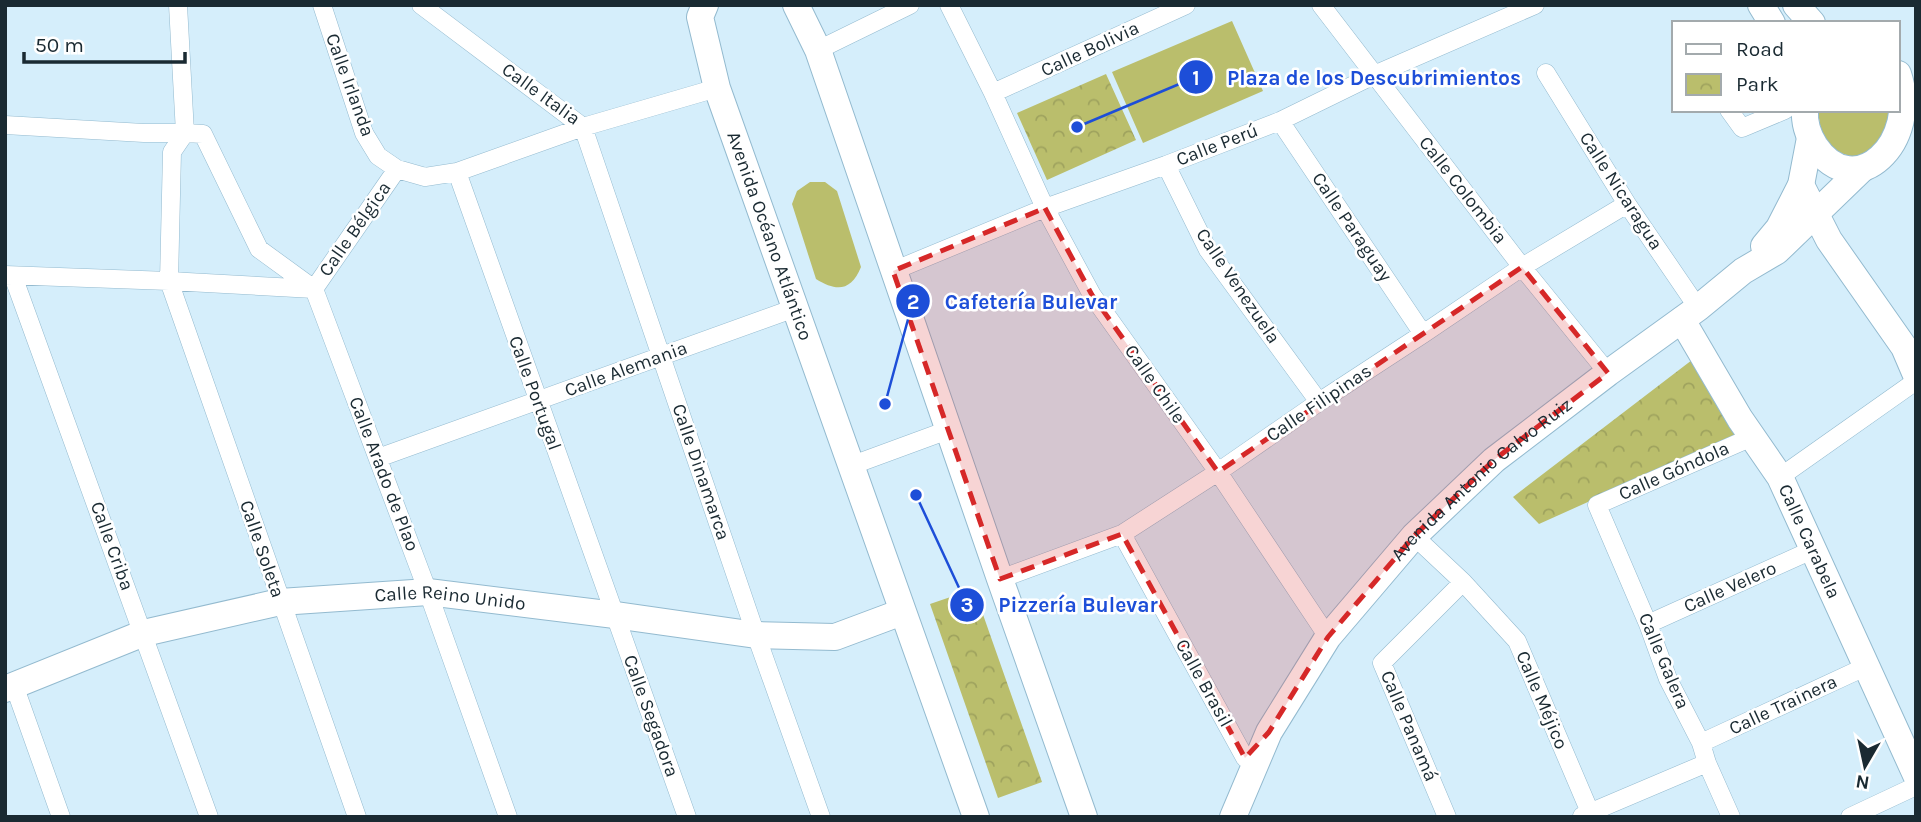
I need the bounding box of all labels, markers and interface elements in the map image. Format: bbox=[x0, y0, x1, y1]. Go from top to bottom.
street label: Calle Bolivia bbox=[1037, 17, 1143, 81]
scale bar bbox=[24, 21, 186, 65]
legend bbox=[1672, 21, 1900, 112]
street label: Calle Irlanda bbox=[321, 30, 379, 140]
text: 50 m bbox=[35, 33, 84, 57]
text: Road bbox=[1736, 37, 1784, 61]
callout: Plaza de los Descubrimientos bbox=[1178, 56, 1535, 98]
street label: Calle Italia bbox=[498, 58, 584, 130]
text: 1 bbox=[1192, 66, 1200, 90]
text: Plaza de los Descubrimientos bbox=[1227, 66, 1521, 90]
text: Park bbox=[1736, 72, 1779, 96]
street label: Calle Perú bbox=[1173, 119, 1261, 171]
street label: Avenida Océano Atlántico bbox=[722, 128, 817, 343]
street label: Calle Nicaragua bbox=[1575, 128, 1667, 254]
street label: Calle Colombia bbox=[1414, 132, 1512, 248]
street label: Calle Paraguay bbox=[1307, 168, 1397, 286]
street label: Calle Bélgica bbox=[314, 177, 396, 281]
street label: Calle Venezuela bbox=[1191, 224, 1285, 348]
callout: Cafetería Bulevar bbox=[896, 280, 1131, 322]
text: 2 bbox=[907, 290, 919, 314]
text: Cafetería Bulevar bbox=[945, 290, 1118, 314]
street label: Calle Portugal bbox=[504, 333, 566, 453]
street label: Calle Alemania bbox=[562, 337, 690, 401]
street label: Calle Chile bbox=[1120, 340, 1190, 428]
street label: Calle Filipinas bbox=[1262, 360, 1376, 446]
street label: Avenida Antonio Calvo Ruiz bbox=[1387, 393, 1576, 565]
street label: Calle Arado de Plao bbox=[344, 394, 424, 554]
street label: Calle Dinamarca bbox=[667, 401, 735, 543]
street label: Calle Góndola bbox=[1615, 437, 1733, 505]
street label: Calle Carabela bbox=[1774, 481, 1845, 602]
street label: Calle Soleta bbox=[235, 497, 289, 601]
street label: Calle Criba bbox=[86, 499, 138, 593]
street label: Calle Velero bbox=[1680, 557, 1780, 617]
street label: Calle Reino Unido bbox=[374, 581, 527, 615]
callout: Pizzería Bulevar bbox=[950, 584, 1172, 626]
text: 3 bbox=[960, 593, 974, 617]
text: Pizzería Bulevar bbox=[998, 593, 1158, 617]
street label: Calle Galera bbox=[1634, 610, 1694, 712]
street label: Calle Brasil bbox=[1171, 635, 1237, 731]
street label: Calle Méjico bbox=[1511, 648, 1573, 752]
street label: Calle Segadora bbox=[619, 652, 683, 780]
street label: Calle Panamá bbox=[1376, 667, 1442, 785]
street label: Calle Trainera bbox=[1725, 670, 1841, 740]
north arrow bbox=[1830, 731, 1900, 801]
text: N bbox=[1854, 770, 1871, 794]

